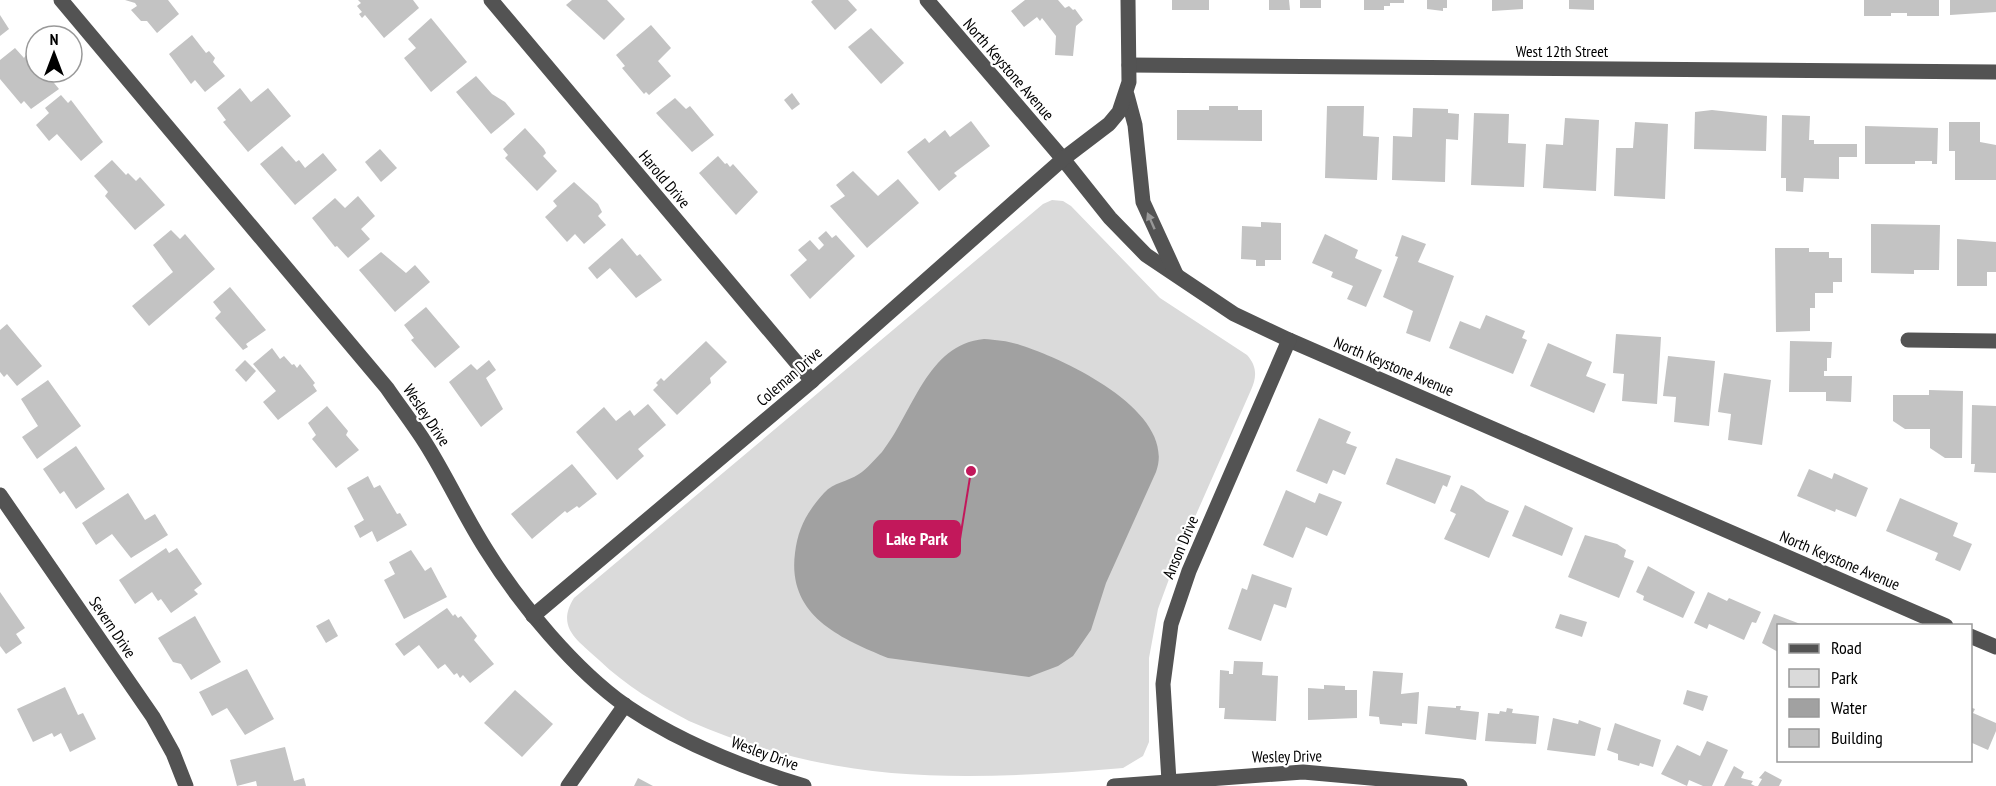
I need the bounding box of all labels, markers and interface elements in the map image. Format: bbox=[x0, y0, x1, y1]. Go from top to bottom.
street label: North Keystone Avenue bbox=[959, 14, 1059, 124]
north arrow bbox=[24, 24, 84, 84]
text: N bbox=[50, 29, 58, 49]
street label: West 12th Street bbox=[1516, 41, 1609, 61]
street label: Harold Drive bbox=[635, 146, 695, 212]
one-way arrow bbox=[1146, 213, 1155, 230]
street label: North Keystone Avenue bbox=[1331, 332, 1457, 400]
street label: Coleman Drive bbox=[752, 342, 826, 410]
street label: Wesley Drive bbox=[399, 380, 455, 450]
street label: Anson Drive bbox=[1158, 513, 1202, 581]
callout: Lake Park bbox=[874, 521, 960, 557]
street label: North Keystone Avenue bbox=[1777, 526, 1903, 594]
text: Lake Park bbox=[886, 527, 949, 550]
street label: Severn Drive bbox=[85, 592, 141, 662]
legend bbox=[1777, 624, 1972, 762]
text: Road bbox=[1831, 636, 1862, 659]
text: Park bbox=[1831, 666, 1858, 689]
text: Water bbox=[1831, 696, 1867, 719]
text: Building bbox=[1831, 726, 1883, 749]
street label: Wesley Drive bbox=[729, 732, 801, 774]
street label: Wesley Drive bbox=[1252, 745, 1322, 767]

